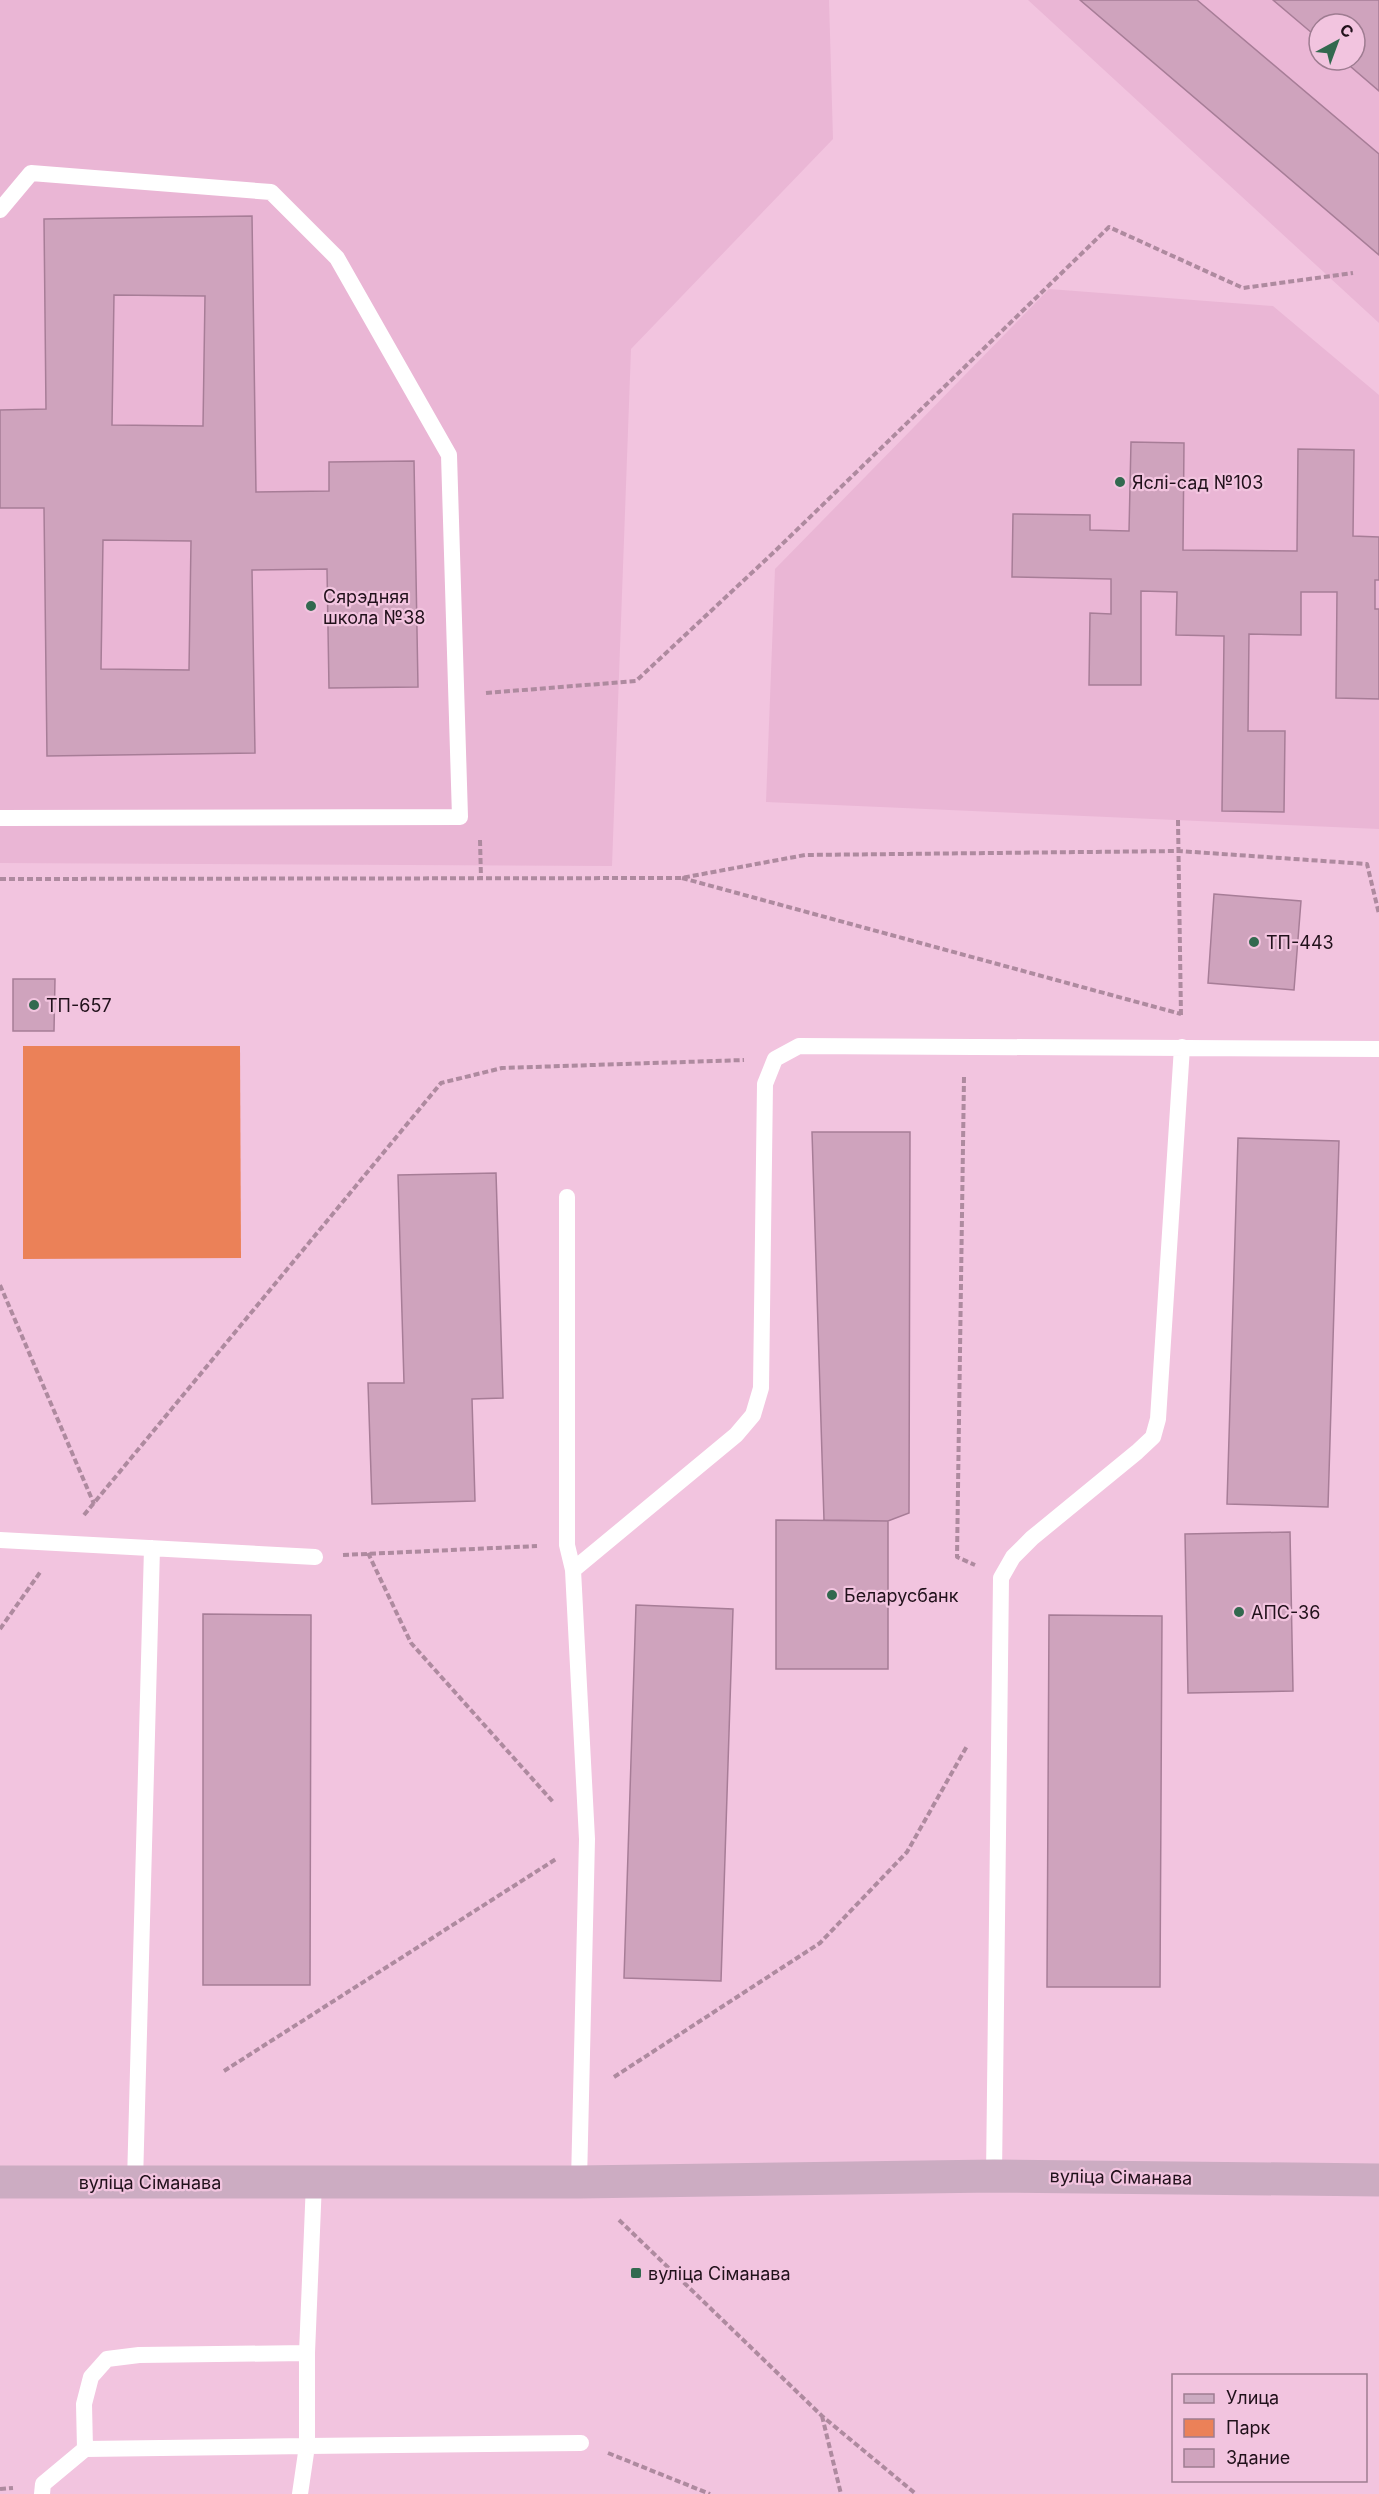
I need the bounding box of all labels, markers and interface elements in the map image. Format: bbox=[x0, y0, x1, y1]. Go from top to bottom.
north arrow bbox=[1307, 12, 1367, 72]
text: С bbox=[1336, 19, 1358, 42]
place label: Яслі-сад №103 bbox=[1132, 472, 1263, 493]
marker: Яслі-сад №103 bbox=[1113, 475, 1127, 489]
place label: Сярэдняя школа №38 bbox=[323, 586, 425, 628]
marker: Сярэдняя школа №38 bbox=[304, 599, 318, 613]
place label: ТП-443 bbox=[1266, 932, 1334, 953]
marker: ТП-443 bbox=[1247, 935, 1261, 949]
place label: ТП-657 bbox=[46, 995, 112, 1016]
marker: ТП-657 bbox=[27, 998, 41, 1012]
place label: Беларусбанк bbox=[844, 1585, 959, 1606]
marker: Беларусбанк bbox=[825, 1588, 839, 1602]
place label: АПС-36 bbox=[1251, 1602, 1320, 1623]
marker: АПС-36 bbox=[1232, 1605, 1246, 1619]
street label: вуліца Сіманава bbox=[1050, 2165, 1192, 2189]
street label: вуліца Сіманава bbox=[79, 2172, 221, 2193]
place label: вуліца Сіманава bbox=[648, 2263, 791, 2284]
marker: вуліца Сіманава bbox=[629, 2266, 643, 2280]
legend bbox=[1172, 2374, 1367, 2482]
text: Улица bbox=[1226, 2387, 1279, 2408]
text: Парк bbox=[1226, 2417, 1271, 2438]
text: Здание bbox=[1226, 2447, 1290, 2468]

